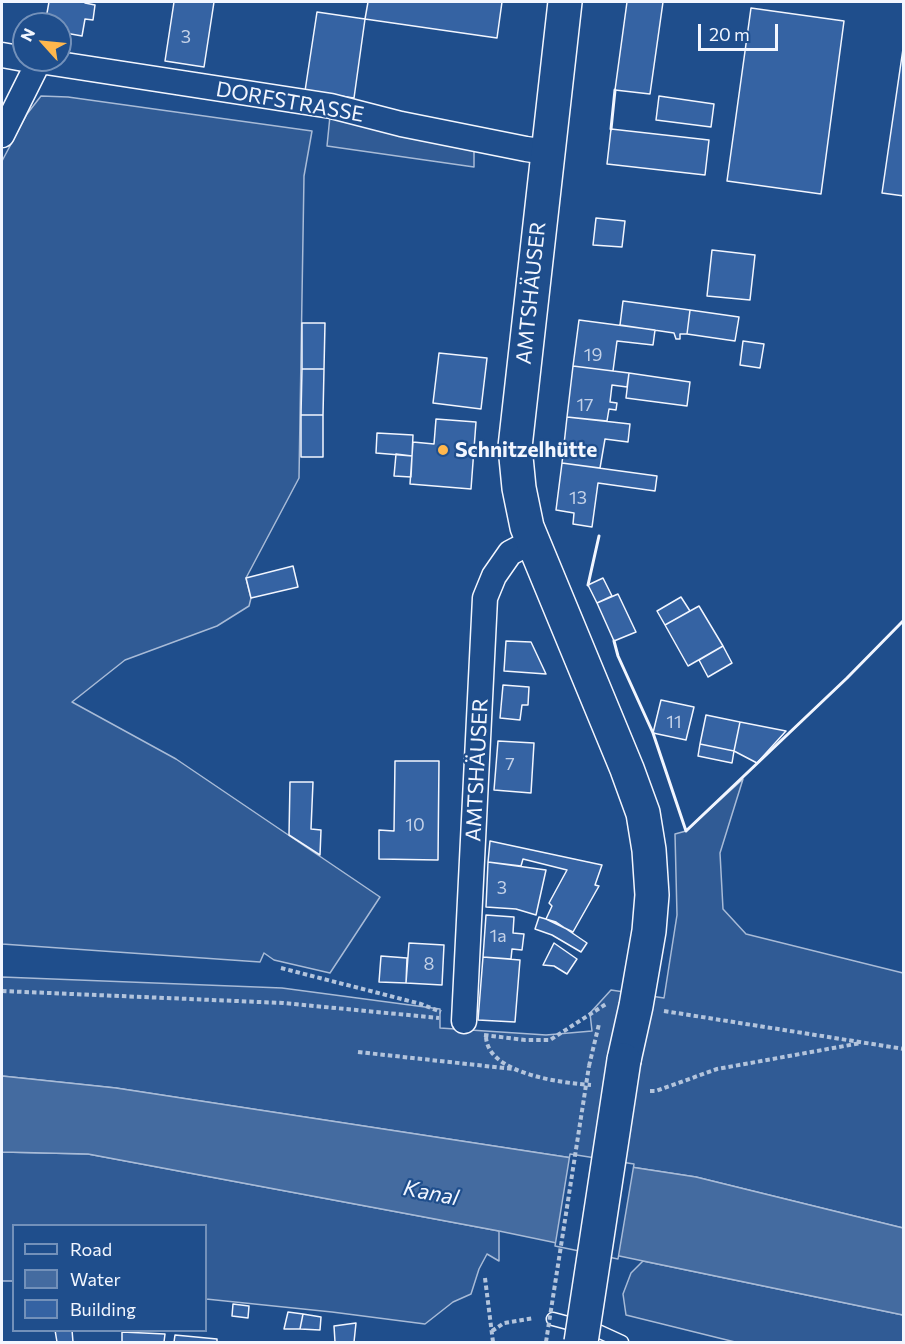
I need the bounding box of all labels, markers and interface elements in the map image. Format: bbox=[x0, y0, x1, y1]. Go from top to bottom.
north arrow bbox=[12, 12, 72, 72]
scale bar bbox=[701, 12, 780, 50]
text: 20 m bbox=[709, 23, 750, 45]
text: N bbox=[16, 25, 38, 44]
house number: 3 bbox=[181, 26, 191, 48]
street label: DORFSTRASSE bbox=[214, 77, 366, 127]
street label: AMTSHÄUSER bbox=[511, 220, 551, 366]
house number: 19 bbox=[584, 344, 602, 366]
house number: 17 bbox=[576, 394, 594, 416]
place label: Schnitzelhütte bbox=[455, 437, 597, 463]
marker: Schnitzelhütte bbox=[436, 443, 450, 457]
house number: 13 bbox=[569, 487, 587, 509]
street label: AMTSHÄUSER bbox=[461, 698, 493, 842]
house number: 11 bbox=[666, 711, 682, 733]
house number: 7 bbox=[505, 753, 515, 775]
house number: 10 bbox=[405, 814, 425, 836]
house number: 3 bbox=[497, 877, 507, 899]
house number: 1a bbox=[489, 925, 507, 947]
house number: 8 bbox=[424, 953, 434, 975]
water label: Kanal bbox=[401, 1175, 461, 1211]
legend bbox=[12, 1224, 207, 1332]
text: Road bbox=[70, 1238, 112, 1260]
text: Water bbox=[70, 1268, 121, 1290]
text: Building bbox=[70, 1298, 136, 1320]

